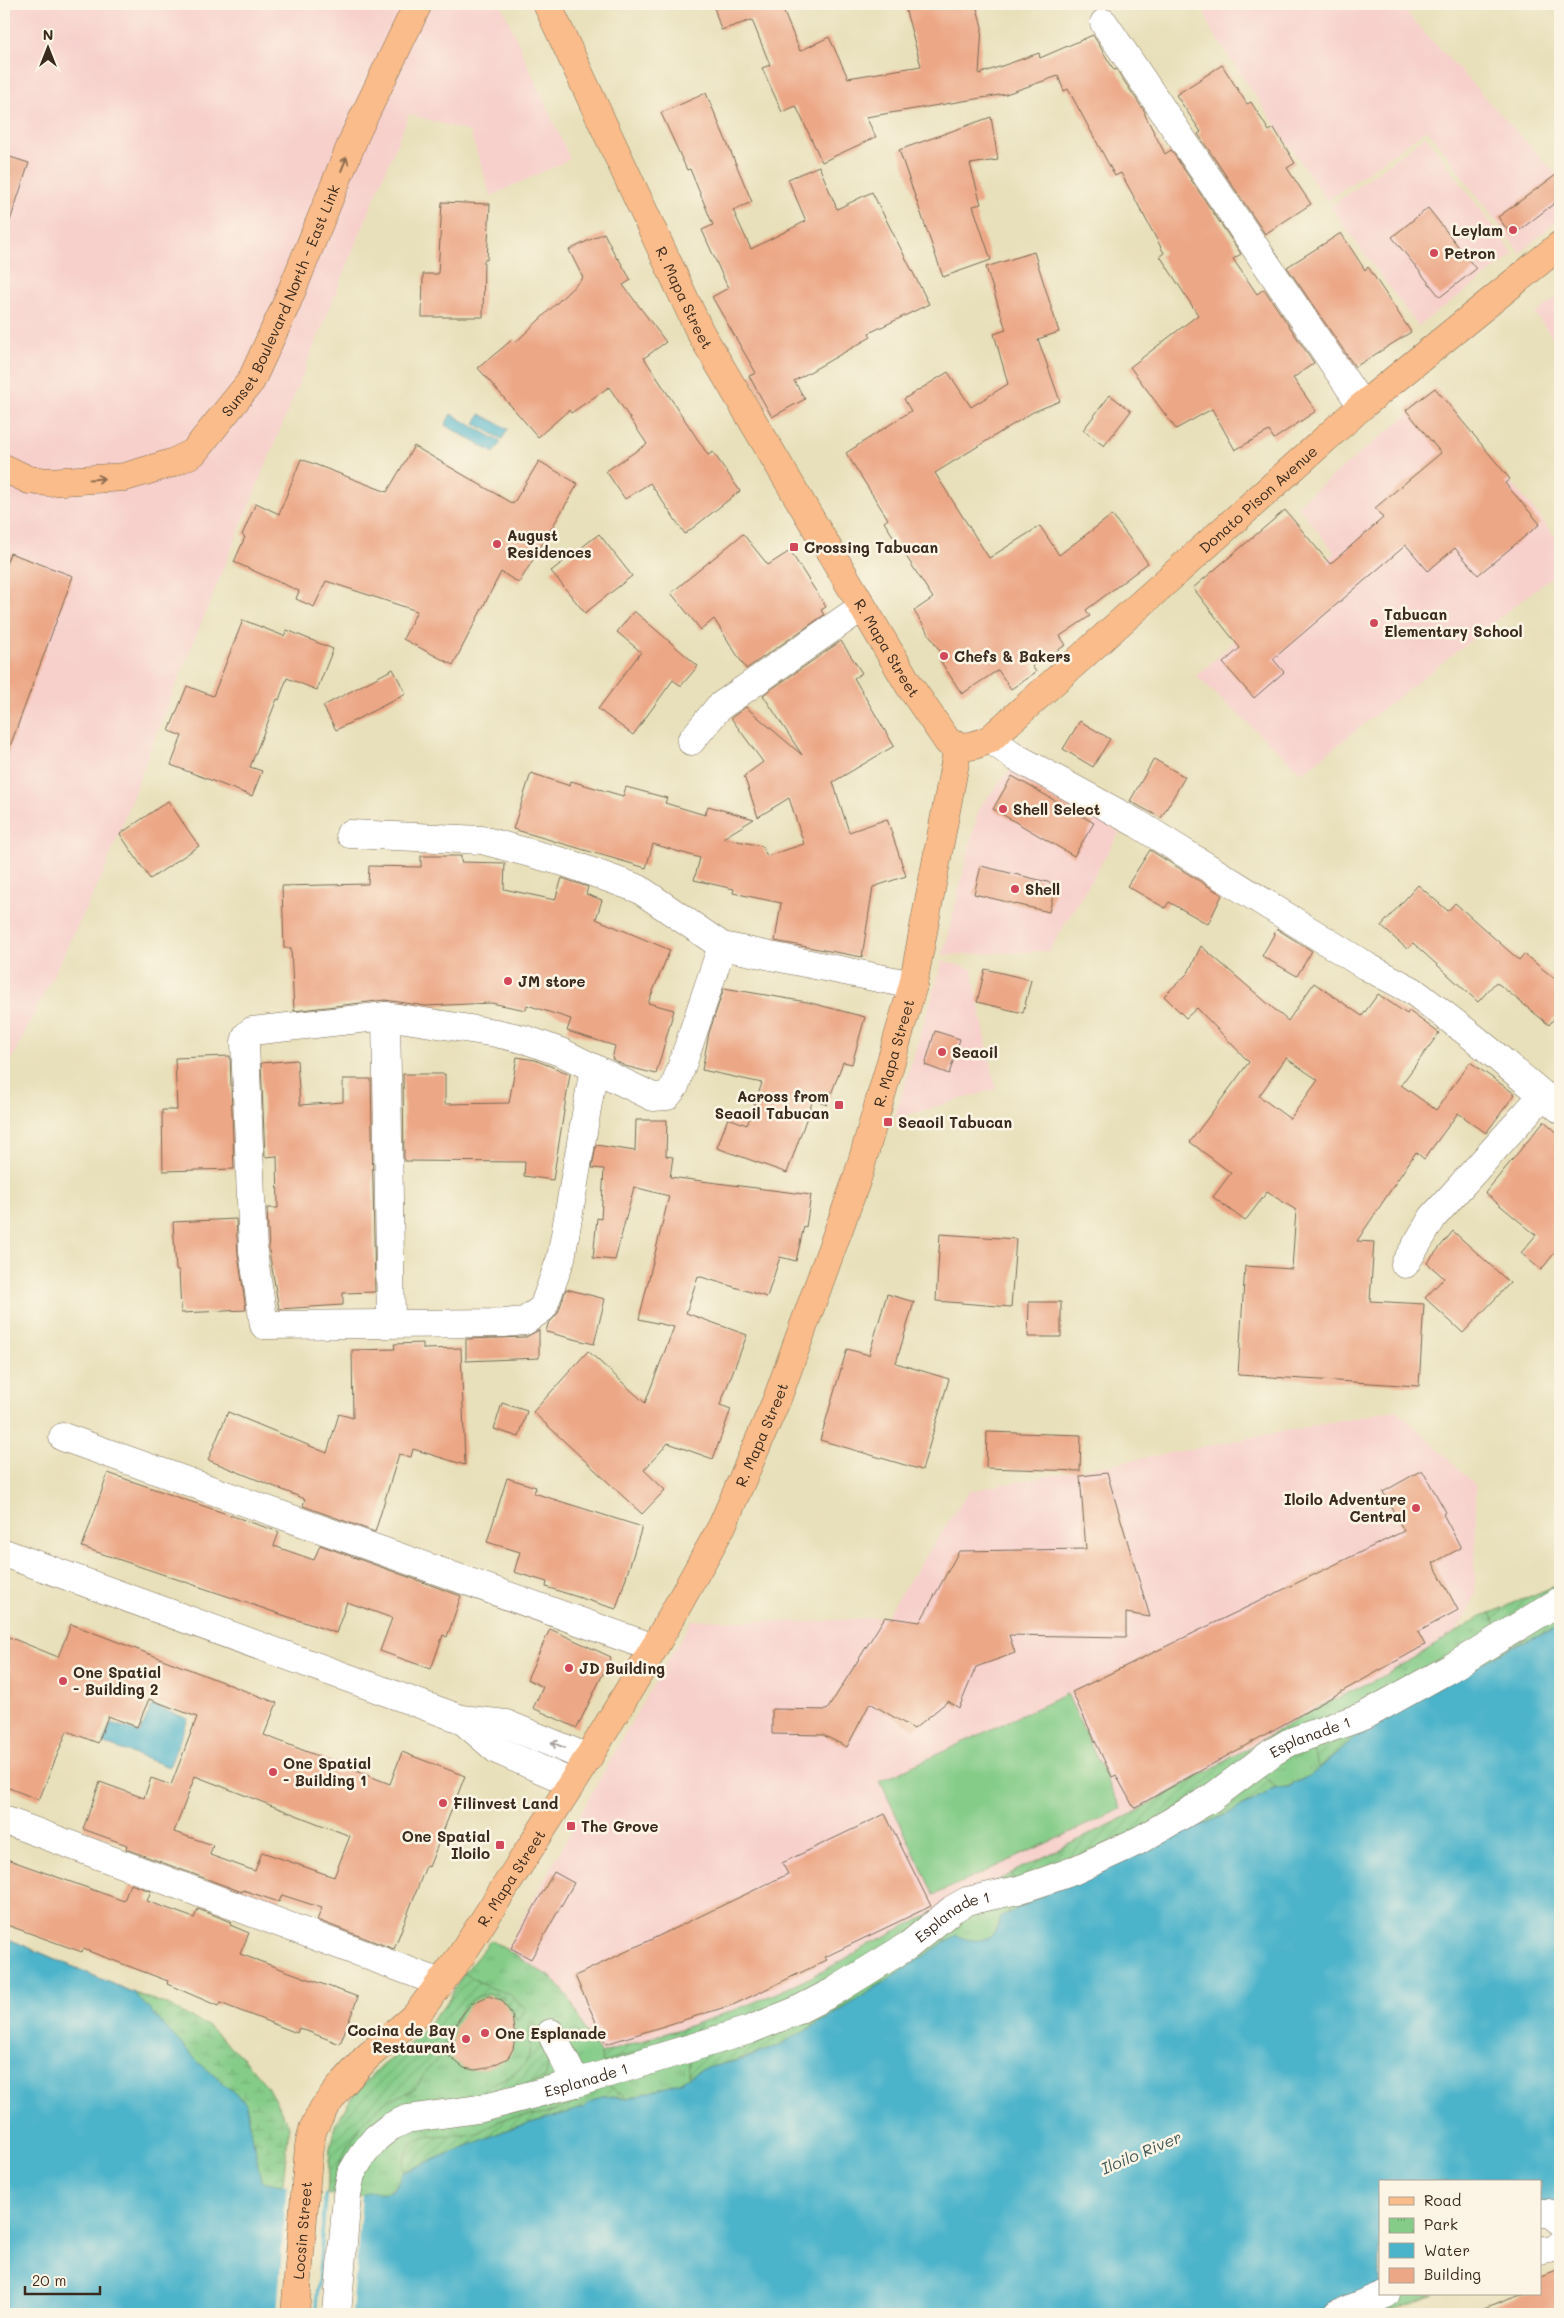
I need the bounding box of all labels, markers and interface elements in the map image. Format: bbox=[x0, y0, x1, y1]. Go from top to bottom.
north arrow bbox=[22, 22, 72, 72]
text: N bbox=[43, 25, 53, 44]
one-way arrow bbox=[339, 157, 349, 172]
street label: Sunset Boulevard North - East Link bbox=[216, 181, 344, 420]
place label: Leylam bbox=[1452, 220, 1503, 240]
marker: Leylam bbox=[1507, 224, 1519, 236]
street label: R. Mapa Street bbox=[651, 243, 718, 352]
place label: Petron bbox=[1444, 243, 1495, 263]
marker: Petron bbox=[1428, 247, 1440, 259]
street label: Donato Pison Avenue bbox=[1195, 441, 1321, 557]
one-way arrow bbox=[89, 475, 105, 484]
place label: August Residences bbox=[507, 525, 591, 562]
place label: Crossing Tabucan bbox=[804, 537, 938, 557]
marker: August Residences bbox=[491, 538, 503, 550]
marker: Crossing Tabucan bbox=[788, 541, 800, 553]
street label: R. Mapa Street bbox=[850, 595, 924, 701]
place label: Tabucan Elementary School bbox=[1384, 604, 1523, 641]
marker: Tabucan Elementary School bbox=[1368, 617, 1380, 629]
place label: Chefs & Bakers bbox=[954, 646, 1071, 666]
marker: Chefs & Bakers bbox=[938, 650, 950, 662]
place label: Shell Select bbox=[1013, 799, 1101, 819]
marker: Shell Select bbox=[997, 803, 1009, 815]
place label: Shell bbox=[1025, 879, 1060, 899]
marker: Shell bbox=[1009, 883, 1021, 895]
place label: JM store bbox=[518, 971, 586, 991]
marker: JM store bbox=[502, 975, 514, 987]
street label: R. Mapa Street bbox=[868, 997, 918, 1109]
place label: Seaoil bbox=[952, 1042, 998, 1062]
marker: Seaoil bbox=[936, 1046, 948, 1058]
place label: Across from Seaoil Tabucan bbox=[715, 1086, 829, 1123]
marker: Across from Seaoil Tabucan bbox=[833, 1099, 845, 1111]
place label: Seaoil Tabucan bbox=[898, 1112, 1012, 1132]
marker: Seaoil Tabucan bbox=[882, 1116, 894, 1128]
street label: R. Mapa Street bbox=[730, 1380, 792, 1490]
place label: Iloilo Adventure Central bbox=[1284, 1489, 1406, 1526]
marker: Iloilo Adventure Central bbox=[1410, 1502, 1422, 1514]
place label: JD Building bbox=[579, 1658, 665, 1678]
place label: One Spatial - Building 2 bbox=[73, 1662, 161, 1699]
marker: JD Building bbox=[563, 1662, 575, 1674]
marker: One Spatial - Building 2 bbox=[57, 1675, 69, 1687]
street label: Esplanade 1 bbox=[1265, 1711, 1353, 1762]
one-way arrow bbox=[551, 1740, 566, 1750]
place label: One Spatial - Building 1 bbox=[283, 1753, 371, 1790]
marker: One Spatial - Building 1 bbox=[267, 1766, 279, 1778]
place label: Filinvest Land bbox=[453, 1793, 559, 1813]
marker: Filinvest Land bbox=[437, 1797, 449, 1809]
place label: The Grove bbox=[581, 1816, 659, 1836]
marker: The Grove bbox=[565, 1820, 577, 1832]
place label: One Spatial Iloilo bbox=[402, 1826, 490, 1863]
street label: R. Mapa Street bbox=[472, 1826, 549, 1930]
marker: One Spatial Iloilo bbox=[494, 1839, 506, 1851]
street label: Esplanade 1 bbox=[910, 1886, 992, 1947]
place label: Cocina de Bay Restaurant bbox=[347, 2020, 456, 2057]
place label: One Esplanade bbox=[495, 2023, 606, 2043]
marker: One Esplanade bbox=[479, 2027, 491, 2039]
marker: Cocina de Bay Restaurant bbox=[460, 2033, 472, 2045]
street label: Esplanade 1 bbox=[542, 2058, 630, 2101]
water label: Iloilo River bbox=[1098, 2126, 1184, 2178]
street label: Locsin Street bbox=[288, 2180, 316, 2280]
legend bbox=[1379, 2180, 1542, 2296]
text: Road bbox=[1424, 2190, 1461, 2210]
text: Park bbox=[1424, 2214, 1458, 2234]
text: Water bbox=[1424, 2240, 1470, 2260]
scale bar bbox=[25, 2263, 100, 2295]
text: Building bbox=[1424, 2264, 1481, 2284]
text: 20 m bbox=[32, 2270, 66, 2290]

